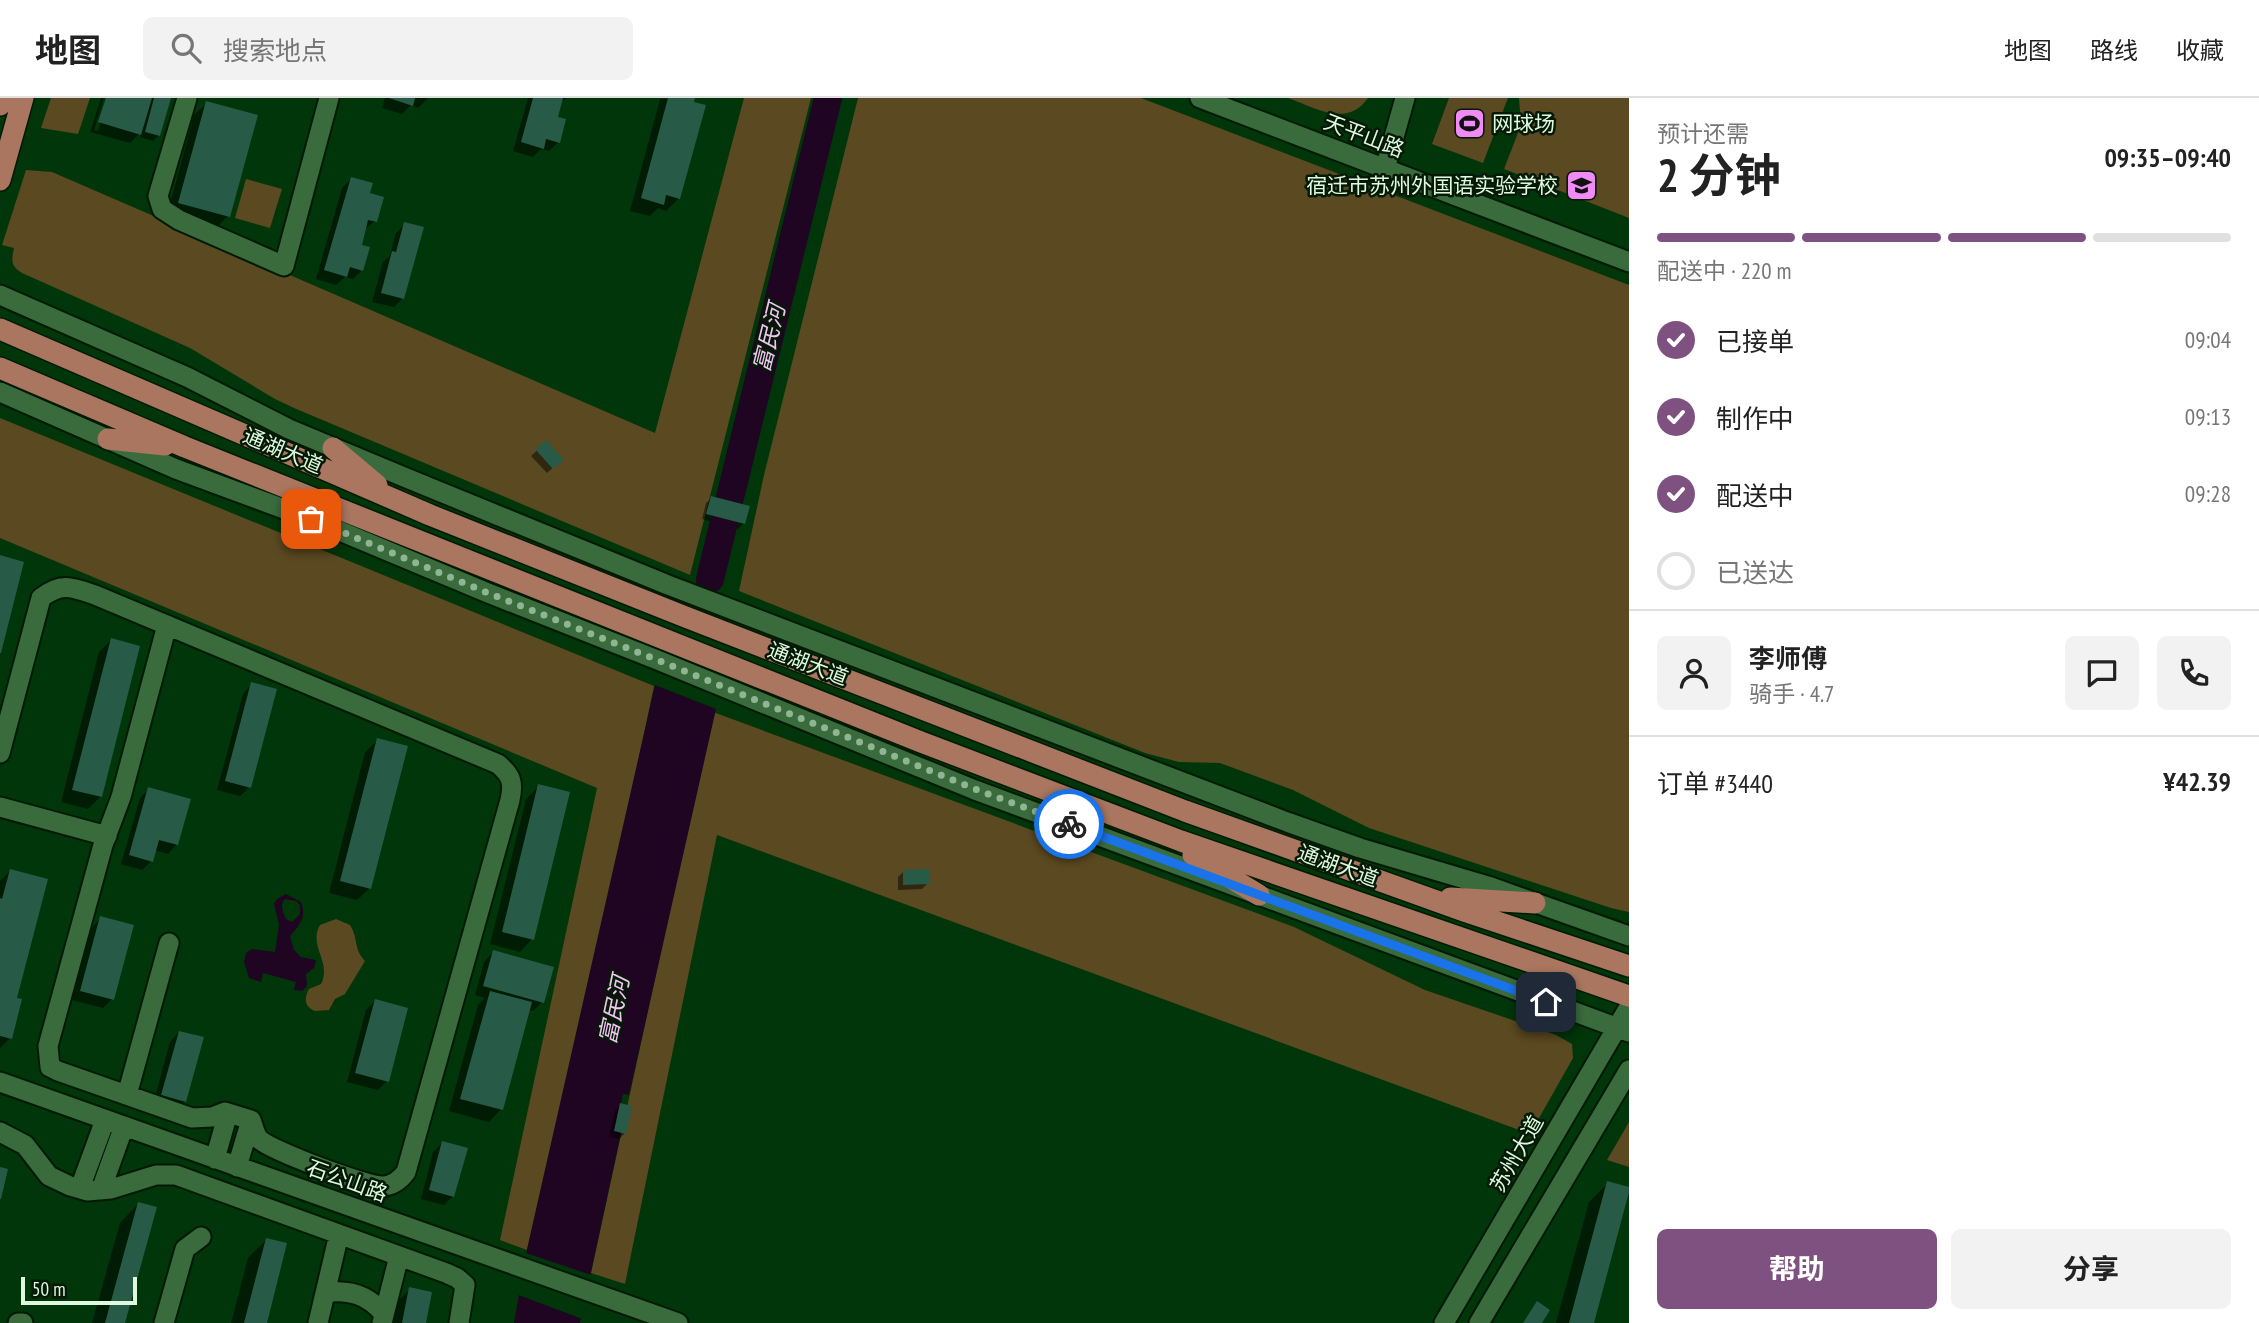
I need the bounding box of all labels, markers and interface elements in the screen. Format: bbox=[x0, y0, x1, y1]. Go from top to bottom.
search box bbox=[143, 17, 633, 80]
text: 地图 bbox=[35, 28, 101, 71]
icon: search bbox=[167, 29, 205, 67]
text: 搜索地点 bbox=[223, 34, 327, 67]
text: 地图 bbox=[2004, 35, 2052, 66]
text: 路线 bbox=[2090, 35, 2138, 66]
text: 收藏 bbox=[2176, 35, 2224, 66]
sports icon: 网球场 bbox=[1452, 107, 1486, 141]
street label: 天平山路 bbox=[1320, 108, 1408, 163]
place label: 网球场 bbox=[1492, 110, 1555, 137]
text: 预计还需 bbox=[1657, 119, 1749, 148]
text: 09:35–09:40 bbox=[2104, 141, 2231, 174]
text: 2 分钟 bbox=[1657, 145, 1780, 205]
school or university icon: 宿迁市苏州外国语实验学校 bbox=[1564, 169, 1598, 203]
place label: 宿迁市苏州外国语实验学校 bbox=[1306, 172, 1558, 199]
text: 配送中 · 220 m bbox=[1657, 256, 1792, 285]
water label: 富民河 bbox=[746, 297, 792, 375]
icon: check bbox=[1657, 321, 1695, 359]
text: 已接单 bbox=[1716, 325, 1794, 358]
text: 09:04 bbox=[2185, 325, 2231, 354]
icon: check bbox=[1657, 398, 1695, 436]
text: 制作中 bbox=[1716, 402, 1794, 435]
text: 09:13 bbox=[2185, 402, 2231, 431]
street label: 通湖大道 bbox=[239, 422, 327, 479]
icon: check bbox=[1657, 475, 1695, 513]
text: 配送中 bbox=[1716, 479, 1794, 512]
text: 09:28 bbox=[2185, 479, 2231, 508]
pin bbox=[281, 489, 341, 549]
icon: bag bbox=[292, 500, 330, 538]
text: 已送达 bbox=[1716, 556, 1794, 589]
street label: 通湖大道 bbox=[764, 636, 852, 691]
button: person bbox=[1657, 636, 1731, 710]
button: chat bbox=[2065, 636, 2139, 710]
button: phone bbox=[2157, 636, 2231, 710]
text: 李师傅 bbox=[1749, 642, 1827, 675]
text: 骑手 · 4.7 bbox=[1749, 679, 1834, 708]
text: ¥42.39 bbox=[2163, 765, 2231, 798]
text: 订单 #3440 bbox=[1657, 767, 1773, 800]
courier bbox=[1034, 789, 1104, 859]
icon: bike bbox=[1050, 805, 1088, 843]
street label: 通湖大道 bbox=[1294, 838, 1382, 893]
water label: 富民河 bbox=[592, 969, 636, 1047]
pin bbox=[1516, 972, 1576, 1032]
icon: home bbox=[1527, 983, 1565, 1021]
street label: 苏州大道 bbox=[1484, 1111, 1549, 1197]
street label: 石公山路 bbox=[303, 1153, 391, 1208]
button: 帮助 bbox=[1657, 1229, 1937, 1309]
button: 分享 bbox=[1951, 1229, 2231, 1309]
scale bar bbox=[21, 1274, 136, 1306]
text: 50 m bbox=[32, 1277, 66, 1301]

